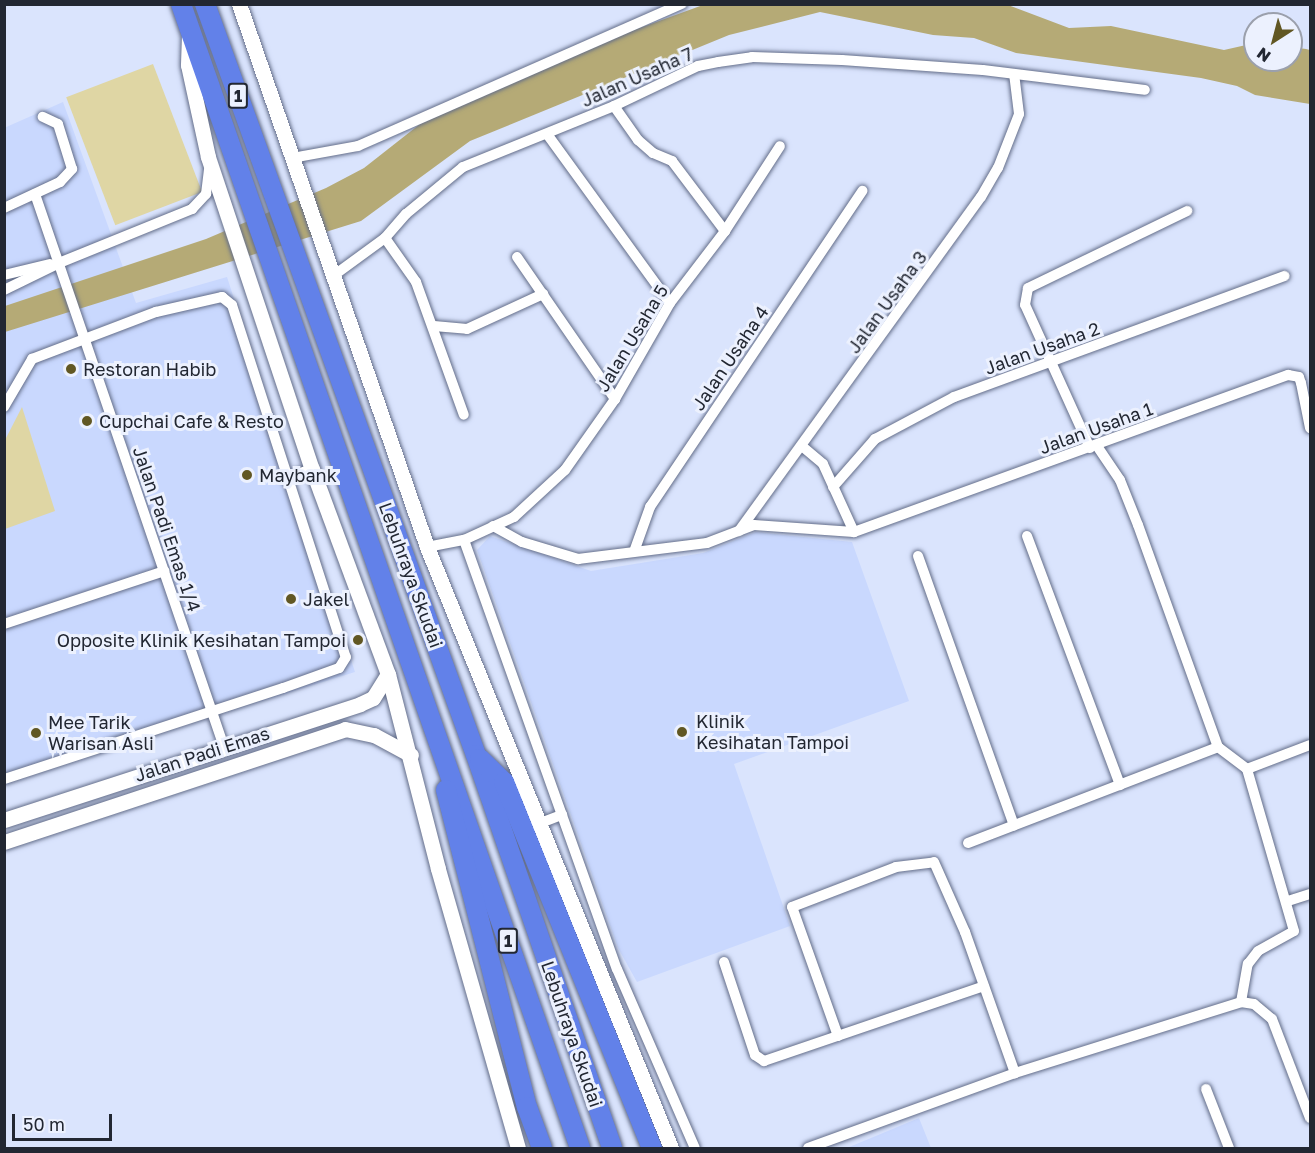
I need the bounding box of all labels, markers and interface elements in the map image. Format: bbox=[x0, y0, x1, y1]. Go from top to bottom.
north arrow bbox=[1243, 12, 1303, 72]
street label: Jalan Usaha 7 bbox=[578, 43, 696, 111]
text: N bbox=[1253, 43, 1274, 67]
road number: 1 bbox=[228, 83, 248, 109]
street label: Jalan Usaha 3 bbox=[843, 247, 931, 357]
street label: Jalan Usaha 5 bbox=[592, 281, 672, 395]
street label: Jalan Usaha 4 bbox=[687, 302, 773, 414]
street label: Jalan Usaha 2 bbox=[982, 317, 1102, 379]
place label: Restoran Habib bbox=[83, 358, 216, 380]
marker: Restoran Habib bbox=[64, 362, 78, 376]
street label: Jalan Usaha 1 bbox=[1036, 398, 1156, 458]
place label: Cupchai Cafe & Resto bbox=[99, 410, 284, 432]
marker: Cupchai Cafe & Resto bbox=[80, 414, 94, 428]
street label: Jalan Padi Emas 1/4 bbox=[129, 444, 205, 614]
place label: Maybank bbox=[259, 464, 337, 486]
marker: Maybank bbox=[240, 468, 254, 482]
street label: Lebuhraya Skudai bbox=[375, 499, 447, 651]
place label: Jakel bbox=[303, 588, 349, 610]
marker: Jakel bbox=[284, 592, 298, 606]
place label: Opposite Klinik Kesihatan Tampoi bbox=[57, 629, 346, 651]
marker: Opposite Klinik Kesihatan Tampoi bbox=[351, 633, 365, 647]
place label: Klinik Kesihatan Tampoi bbox=[696, 711, 849, 754]
place label: Mee Tarik Warisan Asli bbox=[48, 712, 154, 754]
street label: Jalan Padi Emas bbox=[132, 722, 272, 786]
marker: Klinik Kesihatan Tampoi bbox=[673, 723, 691, 741]
marker: Mee Tarik Warisan Asli bbox=[29, 726, 43, 740]
road number: 1 bbox=[498, 928, 518, 954]
street label: Lebuhraya Skudai bbox=[537, 958, 607, 1110]
scale bar bbox=[15, 1102, 116, 1140]
text: 50 m bbox=[23, 1113, 65, 1135]

